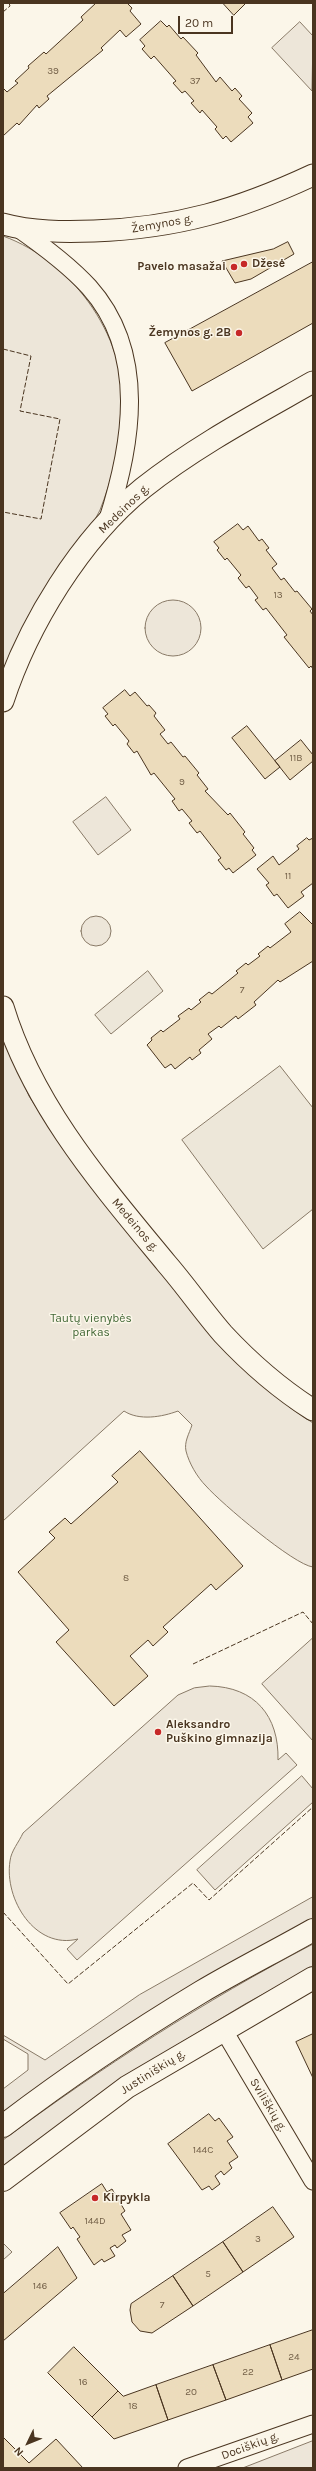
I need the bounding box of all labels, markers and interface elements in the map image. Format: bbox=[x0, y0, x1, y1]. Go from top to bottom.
scale bar bbox=[180, 8, 235, 34]
text: 20 m bbox=[185, 16, 213, 30]
house number: 39 bbox=[47, 65, 59, 77]
house number: 37 bbox=[190, 75, 200, 87]
street label: Žemynos g. bbox=[130, 212, 194, 236]
place label: Džesė bbox=[252, 257, 285, 271]
marker: Džesė bbox=[239, 259, 249, 269]
place label: Pavelo masažai bbox=[137, 260, 226, 274]
marker: Pavelo masažai bbox=[229, 262, 239, 272]
place label: Žemynos g. 2B bbox=[148, 326, 231, 340]
marker: Žemynos g. 2B bbox=[234, 328, 244, 338]
street label: Medeinos g. bbox=[96, 481, 152, 537]
house number: 13 bbox=[273, 589, 283, 601]
house number: 11B bbox=[290, 752, 302, 764]
house number: 9 bbox=[179, 776, 185, 788]
house number: 11 bbox=[285, 870, 291, 882]
house number: 7 bbox=[240, 984, 244, 996]
street label: Medeinos g. bbox=[109, 1195, 161, 1255]
park label: Tautų vienybės parkas bbox=[50, 1312, 132, 1340]
house number: 8 bbox=[123, 1572, 129, 1584]
place label: Aleksandro Puškino gimnazija bbox=[166, 1718, 273, 1746]
marker: Aleksandro Puškino gimnazija bbox=[153, 1727, 163, 1737]
street label: Justiniškių g. bbox=[118, 2047, 188, 2097]
street label: Sviliškių g. bbox=[247, 2076, 289, 2134]
house number: 144C bbox=[193, 2144, 213, 2156]
place label: Kirpykla bbox=[103, 2191, 151, 2205]
marker: Kirpykla bbox=[90, 2193, 100, 2203]
house number: 144D bbox=[84, 2215, 106, 2227]
house number: 3 bbox=[255, 2233, 261, 2245]
house number: 5 bbox=[205, 2268, 211, 2280]
house number: 146 bbox=[33, 2280, 47, 2292]
house number: 7 bbox=[160, 2299, 164, 2311]
house number: 24 bbox=[288, 2351, 300, 2363]
house number: 22 bbox=[242, 2366, 254, 2378]
house number: 16 bbox=[78, 2376, 88, 2388]
house number: 20 bbox=[185, 2386, 197, 2398]
house number: 18 bbox=[128, 2400, 138, 2412]
north arrow bbox=[8, 2423, 48, 2463]
street label: Dociškių g. bbox=[219, 2429, 281, 2463]
text: N bbox=[11, 2444, 26, 2459]

